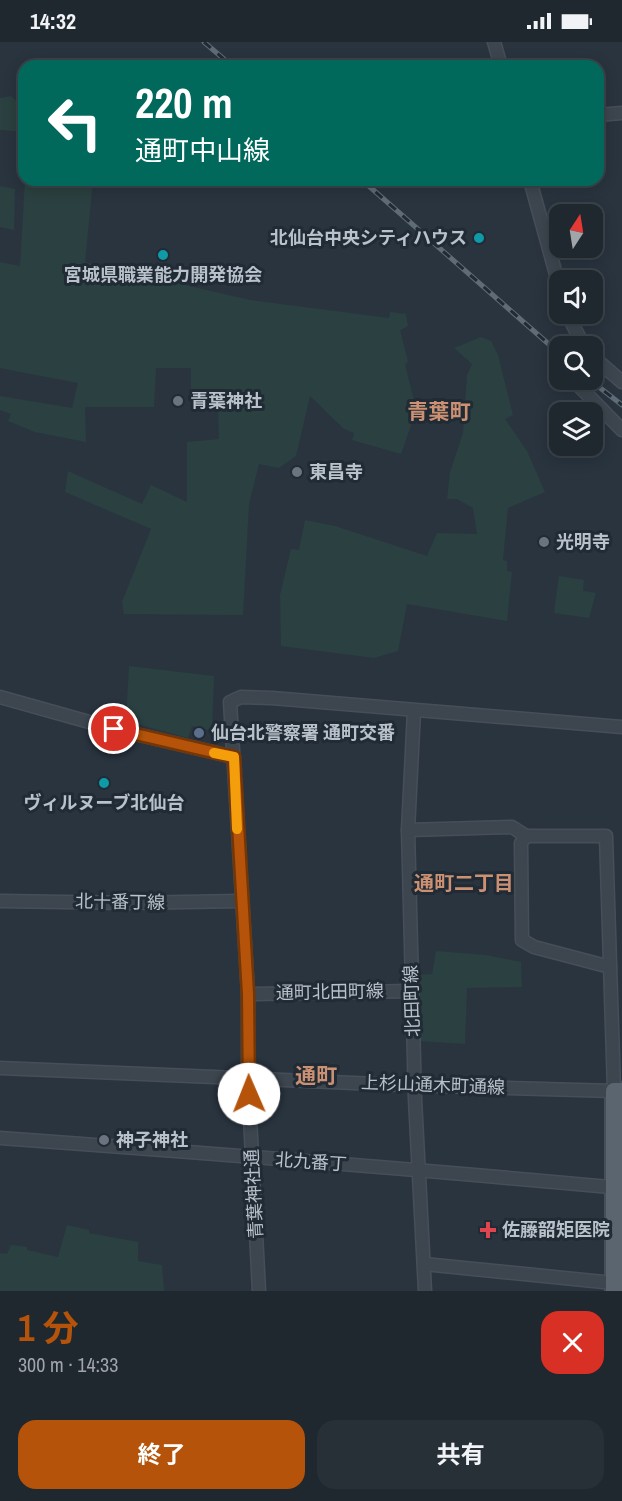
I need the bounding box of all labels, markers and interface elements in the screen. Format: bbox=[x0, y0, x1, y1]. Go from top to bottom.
text: 14:32 bbox=[30, 6, 76, 36]
text: 220 m bbox=[135, 75, 233, 131]
icon: left bbox=[36, 84, 114, 162]
text: 通町中山線 bbox=[135, 132, 270, 168]
north arrow bbox=[549, 204, 603, 258]
map controls bbox=[549, 204, 603, 456]
place label: 北仙台中央シティハウス bbox=[270, 225, 467, 250]
marker: 北仙台中央シティハウス bbox=[472, 231, 486, 245]
marker: 宮城県職業能力開発協会 bbox=[156, 248, 170, 262]
place label: 宮城県職業能力開発協会 bbox=[64, 262, 262, 287]
button: sound bbox=[549, 270, 603, 324]
button: search bbox=[549, 336, 603, 390]
place label: 青葉神社 bbox=[190, 388, 262, 413]
marker: 青葉神社 bbox=[171, 394, 185, 408]
district label: 青葉町 bbox=[408, 397, 471, 426]
button: layers bbox=[549, 402, 603, 456]
place label: 東昌寺 bbox=[309, 459, 363, 484]
marker: 東昌寺 bbox=[290, 465, 304, 479]
place label: 光明寺 bbox=[556, 529, 610, 554]
marker: 光明寺 bbox=[537, 535, 551, 549]
pin bbox=[88, 703, 139, 754]
icon: arrive bbox=[97, 712, 130, 745]
place label: 仙台北警察署 通町交番 bbox=[211, 720, 395, 745]
marker: 仙台北警察署 通町交番 bbox=[192, 726, 206, 740]
marker: ヴィルヌーブ北仙台 bbox=[97, 776, 111, 790]
place label: ヴィルヌーブ北仙台 bbox=[24, 790, 184, 815]
district label: 通町二丁目 bbox=[414, 869, 514, 896]
street label: 北十番丁線 bbox=[75, 888, 165, 915]
street label: 北田町線 bbox=[398, 965, 425, 1037]
street label: 通町北田町線 bbox=[276, 978, 384, 1005]
district label: 通町 bbox=[295, 1061, 337, 1090]
position arrow bbox=[217, 1062, 281, 1126]
street label: 上杉山通木町通線 bbox=[361, 1069, 505, 1100]
place label: 神子神社 bbox=[116, 1127, 188, 1152]
marker: 神子神社 bbox=[97, 1133, 111, 1147]
street label: 北九番丁 bbox=[274, 1147, 348, 1176]
street label: 青葉神社通 bbox=[239, 1148, 268, 1240]
place label: 佐藤韶矩医院 bbox=[502, 1217, 610, 1242]
marker: 佐藤韶矩医院 bbox=[479, 1221, 497, 1239]
text: 1 分 bbox=[18, 1304, 79, 1352]
button: close bbox=[541, 1311, 604, 1374]
text: 300 m · 14:33 bbox=[18, 1351, 118, 1378]
button: 終了 bbox=[18, 1420, 305, 1489]
button: 共有 bbox=[317, 1420, 604, 1489]

